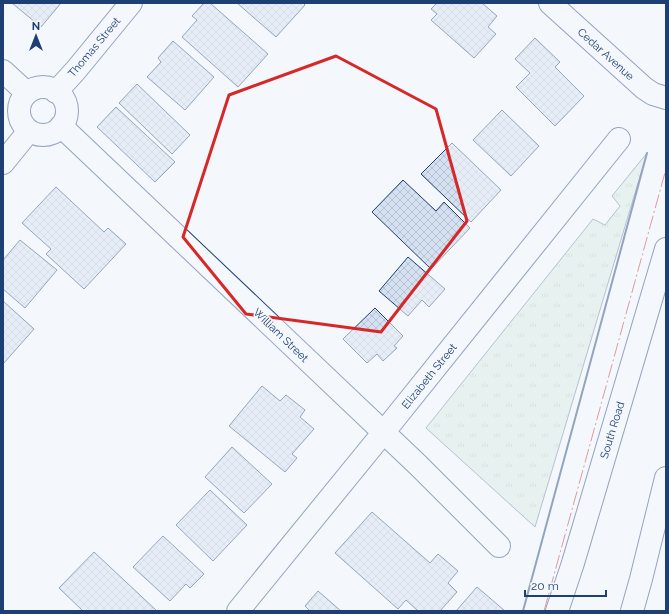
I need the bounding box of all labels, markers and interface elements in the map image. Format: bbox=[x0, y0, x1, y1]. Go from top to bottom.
street label: Thomas Street bbox=[65, 14, 123, 80]
north arrow bbox=[16, 16, 56, 56]
text: N bbox=[32, 20, 40, 33]
street label: Cedar Avenue bbox=[575, 26, 637, 83]
street label: William Street bbox=[250, 306, 311, 365]
street label: Elizabeth Street bbox=[399, 341, 460, 412]
street label: South Road bbox=[598, 400, 627, 460]
scale bar bbox=[525, 572, 606, 598]
text: 20 m bbox=[531, 579, 559, 593]

